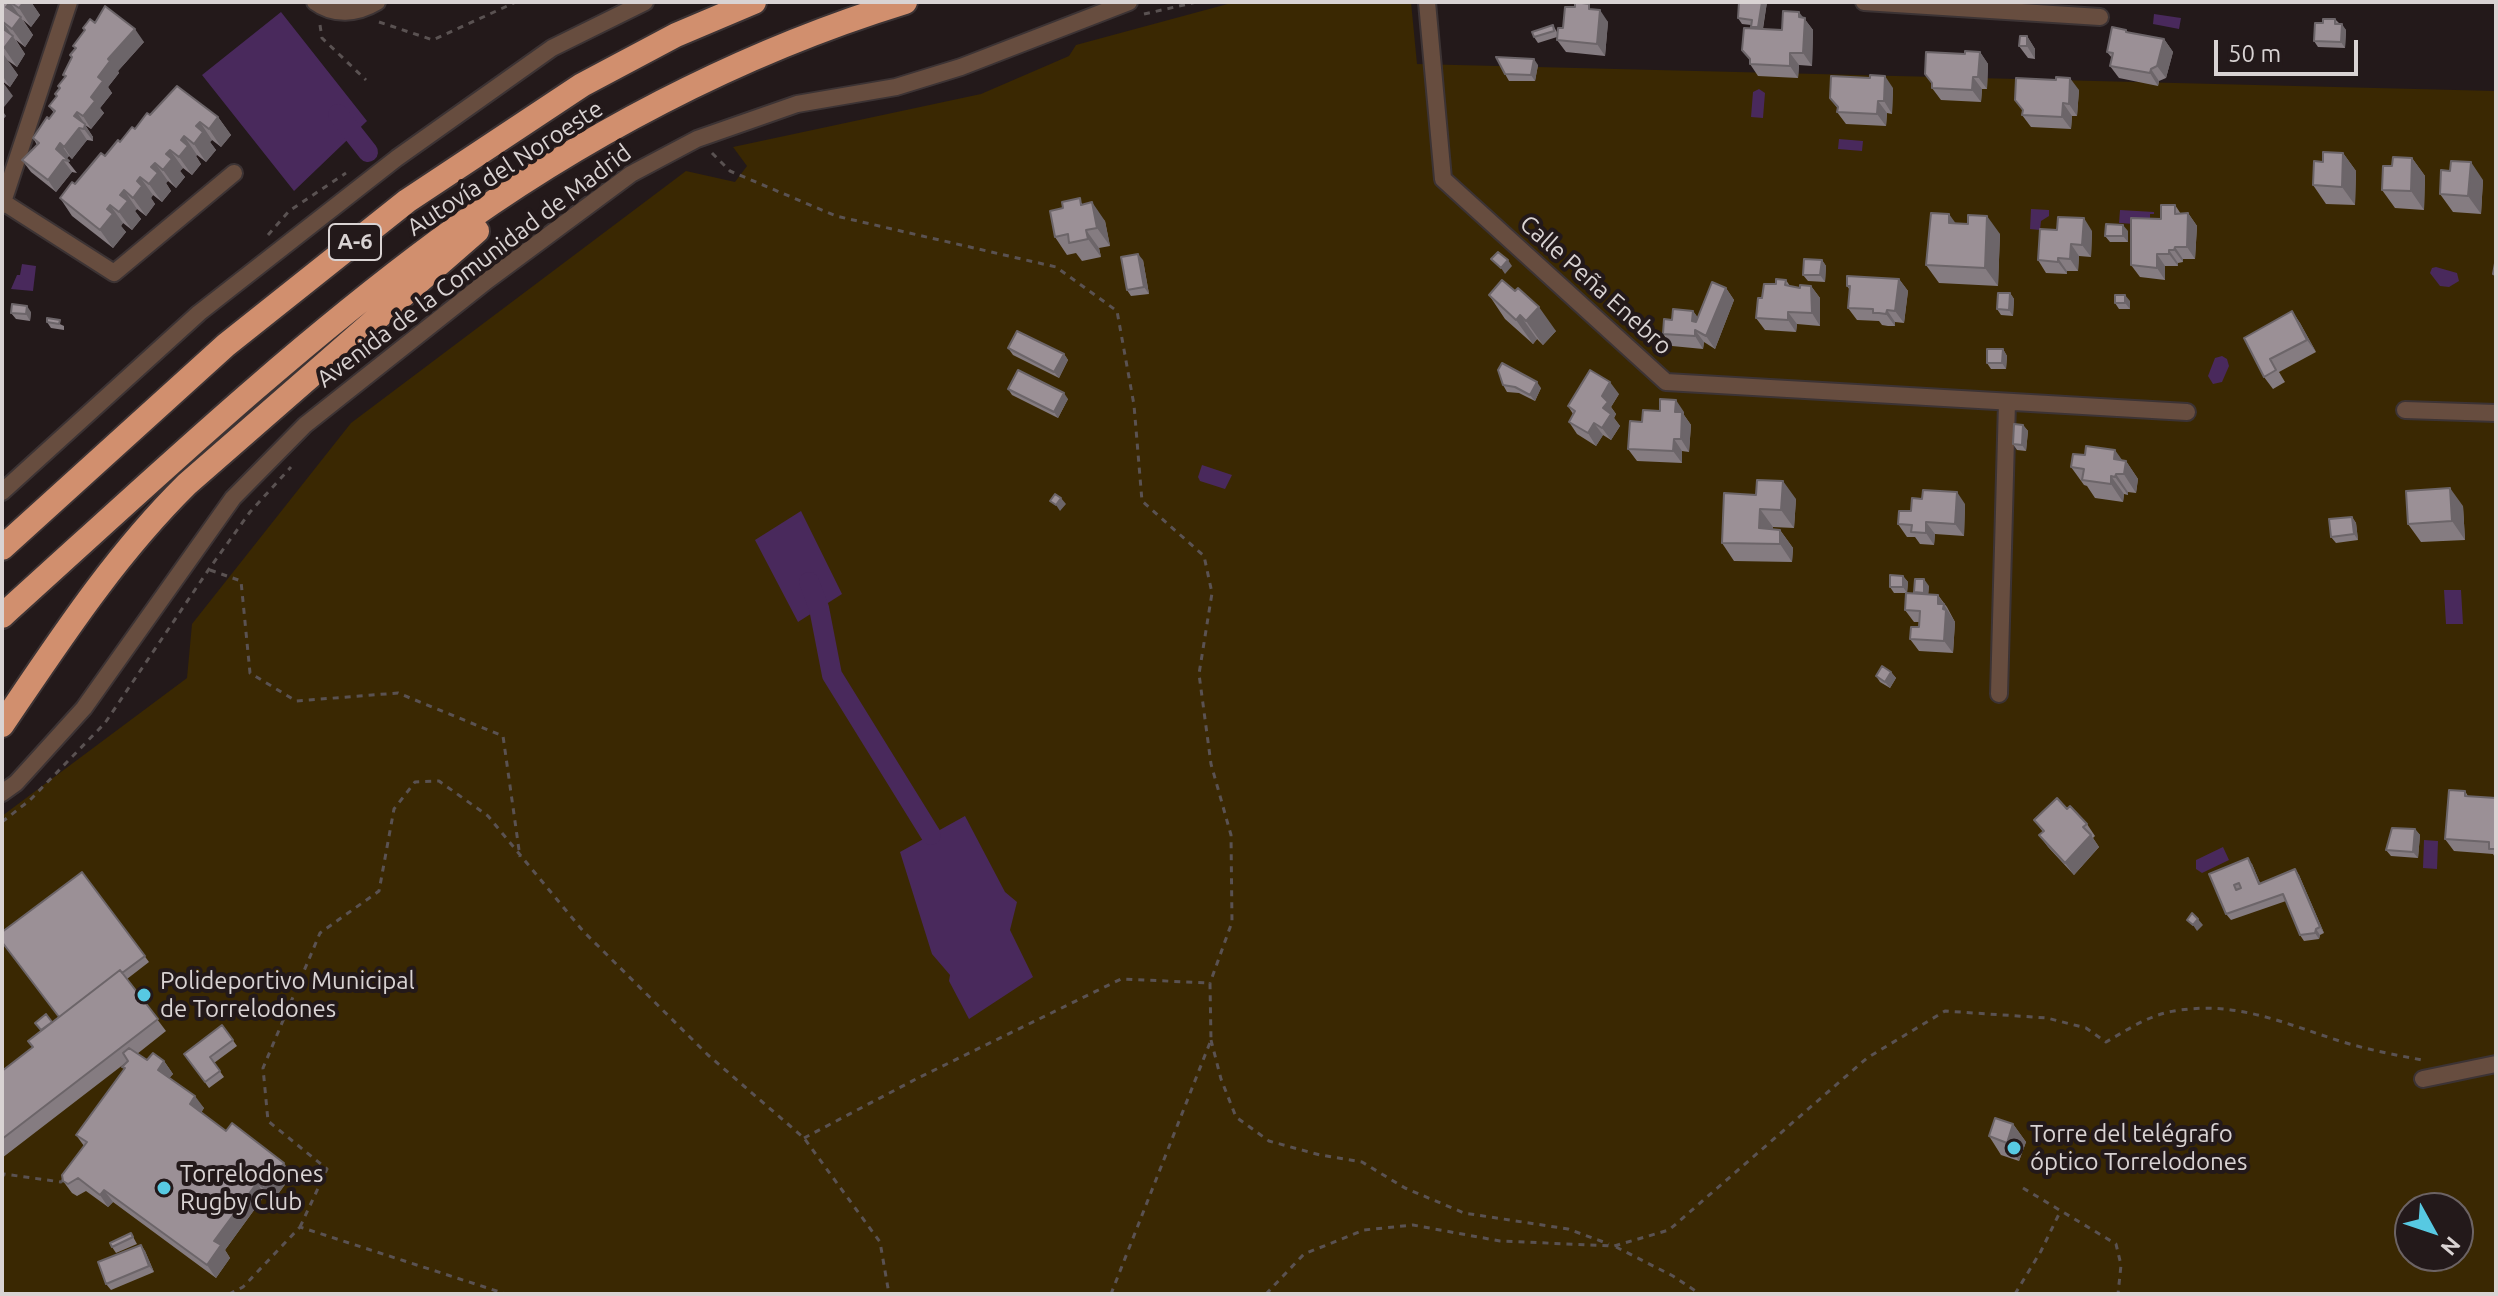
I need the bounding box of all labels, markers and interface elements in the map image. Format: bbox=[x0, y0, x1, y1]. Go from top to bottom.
scale bar bbox=[2218, 24, 2362, 74]
text: 50 m bbox=[2228, 40, 2281, 67]
street label: Autovía del Noroeste bbox=[402, 94, 608, 242]
street label: Avenida de la Comunidad de Madrid bbox=[311, 138, 637, 394]
street label: Calle Peña Enebro bbox=[1514, 209, 1678, 361]
road number: A-6 bbox=[329, 224, 381, 260]
place label: Polideportivo Municipal de Torrelodones bbox=[160, 967, 415, 1023]
marker: Polideportivo Municipal de Torrelodones bbox=[135, 986, 153, 1004]
place label: Torre del telégrafo óptico Torrelodones bbox=[2030, 1120, 2247, 1176]
marker: Torre del telégrafo óptico Torrelodones bbox=[2005, 1139, 2023, 1157]
place label: Torrelodones Rugby Club bbox=[180, 1160, 323, 1216]
marker: Torrelodones Rugby Club bbox=[155, 1179, 173, 1197]
north arrow bbox=[2394, 1192, 2474, 1272]
text: N bbox=[2436, 1232, 2466, 1261]

